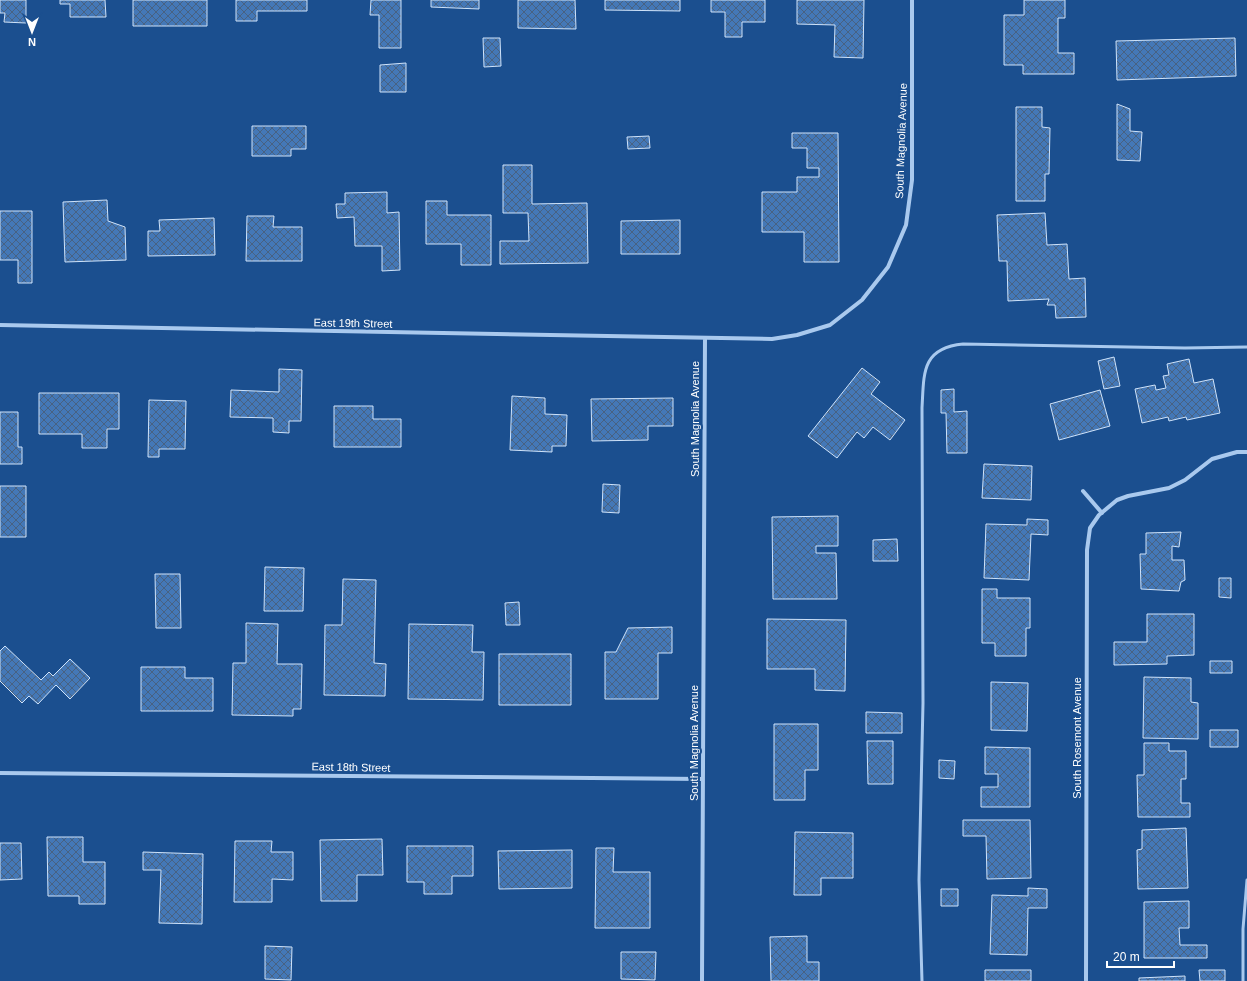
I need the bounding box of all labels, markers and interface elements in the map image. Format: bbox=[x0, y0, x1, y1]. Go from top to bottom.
north arrow bbox=[12, 12, 52, 52]
text: N bbox=[28, 36, 36, 48]
street label: South Magnolia Avenue bbox=[893, 83, 909, 199]
street label: East 19th Street bbox=[313, 316, 393, 330]
street label: South Magnolia Avenue bbox=[689, 361, 701, 477]
street label: South Rosemont Avenue bbox=[1071, 677, 1083, 799]
street label: South Magnolia Avenue bbox=[688, 685, 700, 801]
street label: East 18th Street bbox=[311, 760, 391, 774]
scale bar bbox=[1107, 943, 1174, 969]
text: 20 m bbox=[1113, 950, 1140, 964]

